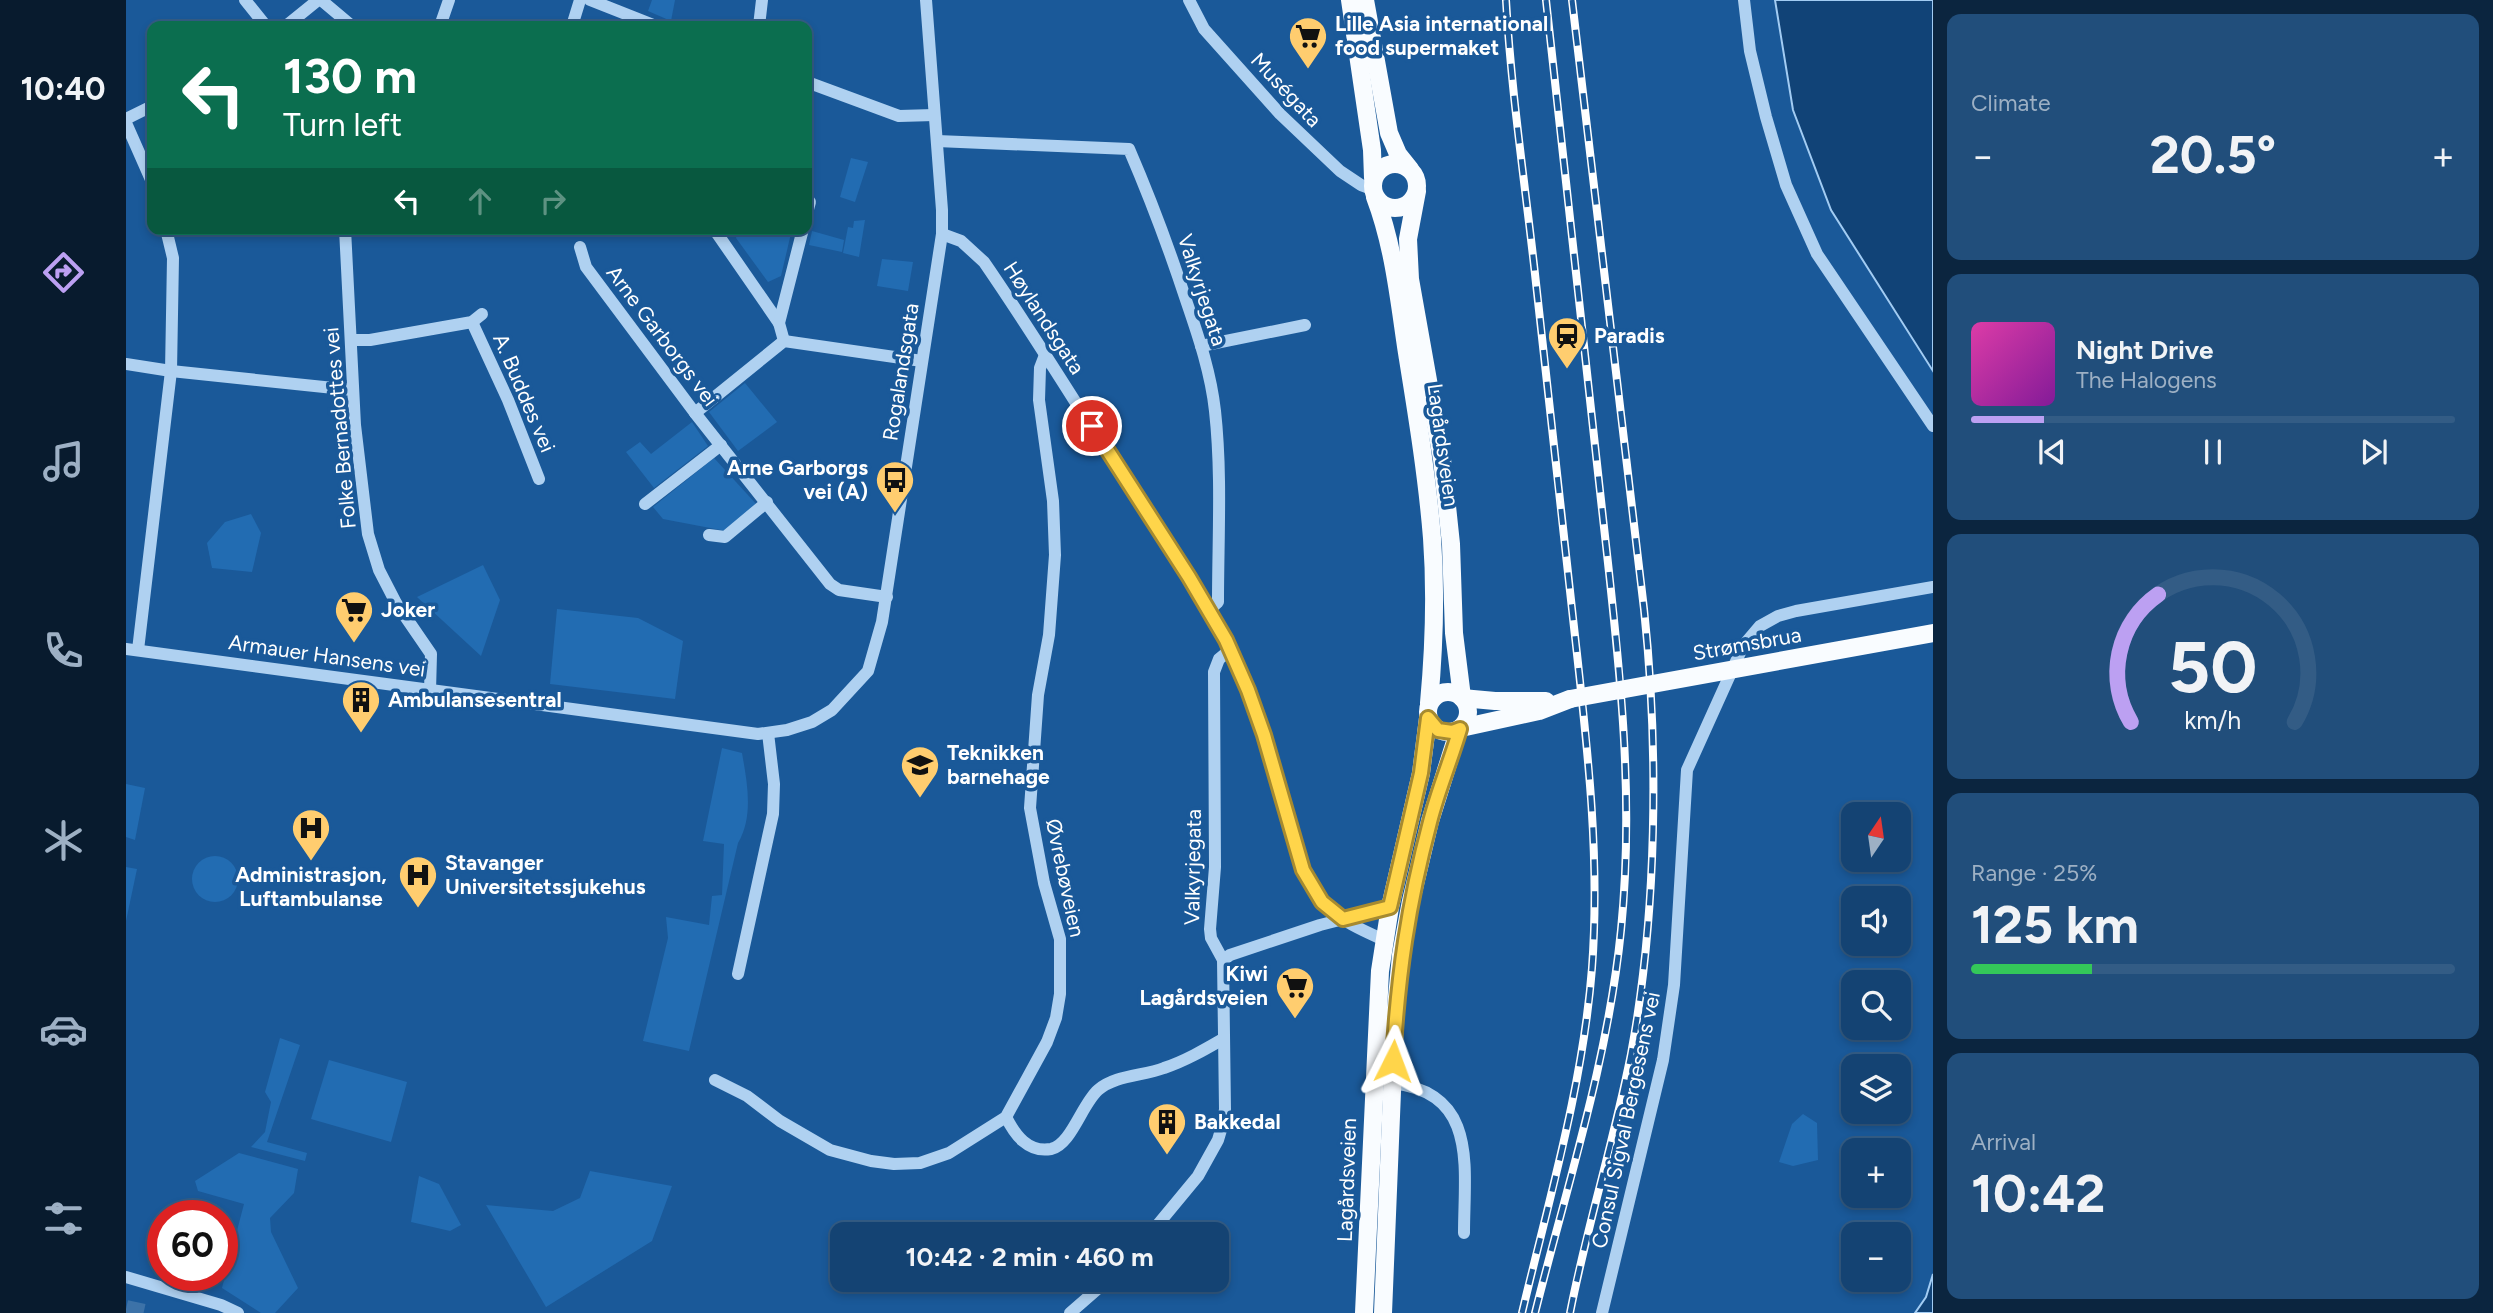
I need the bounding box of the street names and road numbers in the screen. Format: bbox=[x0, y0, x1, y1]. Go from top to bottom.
street label: Muségata bbox=[1246, 47, 1327, 132]
street label: Valkyrjegata bbox=[1173, 231, 1232, 349]
street label: Høylandsgata bbox=[999, 257, 1090, 379]
street label: Arne Garborgs vei bbox=[601, 261, 723, 411]
street label: Rogalandsgata bbox=[877, 301, 924, 443]
street label: Folke Bernadottes vei bbox=[318, 326, 361, 530]
street label: A. Buddes vei bbox=[488, 330, 561, 456]
street label: Lagårdsveien bbox=[1422, 382, 1465, 508]
street label: Strømsbrua bbox=[1691, 622, 1803, 665]
street label: Armauer Hansens vei bbox=[227, 629, 427, 682]
street label: Valkyrjegata bbox=[1179, 809, 1206, 925]
street label: Øvrebøveien bbox=[1041, 816, 1090, 939]
street label: Consul Sigval Bergesens vei bbox=[1586, 989, 1665, 1251]
street label: Lagårdsveien bbox=[1332, 1118, 1361, 1242]

